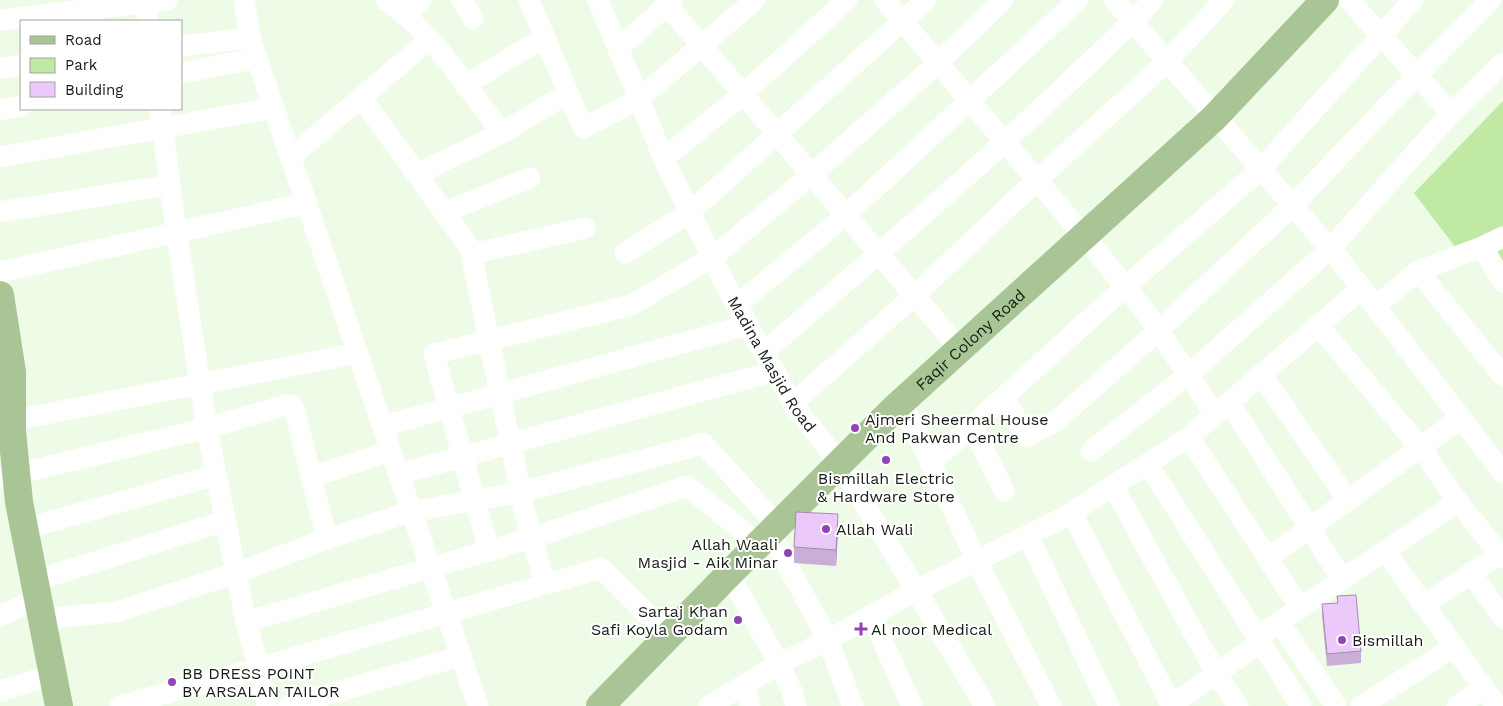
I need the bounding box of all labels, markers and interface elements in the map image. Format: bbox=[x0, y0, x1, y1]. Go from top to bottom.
legend bbox=[20, 20, 182, 110]
text: Road bbox=[65, 31, 102, 49]
text: Park bbox=[65, 56, 98, 74]
text: Building bbox=[65, 81, 123, 99]
street label: Faqir Colony Road bbox=[912, 285, 1029, 394]
street label: Madina Masjid Road bbox=[724, 293, 820, 436]
place label: Ajmeri Sheermal House And Pakwan Centre bbox=[865, 410, 1049, 447]
marker: Ajmeri Sheermal House And Pakwan Centre bbox=[849, 422, 861, 434]
marker: Bismillah Electric & Hardware Store bbox=[880, 454, 892, 466]
place label: Bismillah Electric & Hardware Store bbox=[817, 469, 955, 506]
place label: Allah Wali bbox=[836, 520, 913, 539]
marker: Allah Wali bbox=[820, 523, 832, 535]
place label: Allah Waali Masjid - Aik Minar bbox=[638, 535, 778, 572]
marker: Allah Waali Masjid - Aik Minar bbox=[782, 547, 794, 559]
place label: Sartaj Khan Safi Koyla Godam bbox=[591, 602, 728, 639]
marker: Sartaj Khan Safi Koyla Godam bbox=[732, 614, 744, 626]
place label: Al noor Medical bbox=[871, 620, 992, 639]
marker: Al noor Medical bbox=[855, 623, 867, 635]
place label: Bismillah bbox=[1352, 631, 1423, 650]
marker: Bismillah bbox=[1336, 634, 1348, 646]
place label: BB DRESS POINT BY ARSALAN TAILOR bbox=[182, 664, 340, 701]
marker: BB DRESS POINT BY ARSALAN TAILOR bbox=[166, 676, 178, 688]

